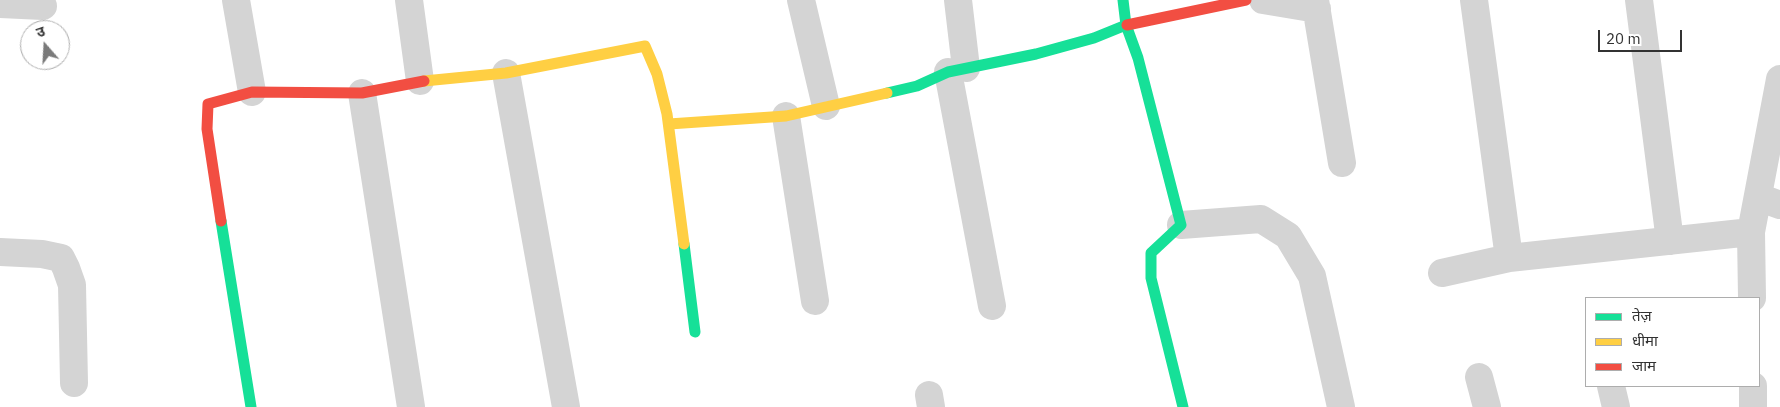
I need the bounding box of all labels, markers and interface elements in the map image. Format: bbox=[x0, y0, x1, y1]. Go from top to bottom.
north arrow bbox=[20, 20, 70, 70]
scale bar bbox=[1600, 20, 1684, 52]
text: उ bbox=[34, 22, 47, 42]
text: 20 m bbox=[1606, 29, 1641, 48]
legend bbox=[1585, 297, 1760, 387]
text: तेज़ bbox=[1632, 306, 1652, 325]
text: धीमा bbox=[1632, 331, 1658, 350]
text: जाम bbox=[1632, 356, 1656, 375]

